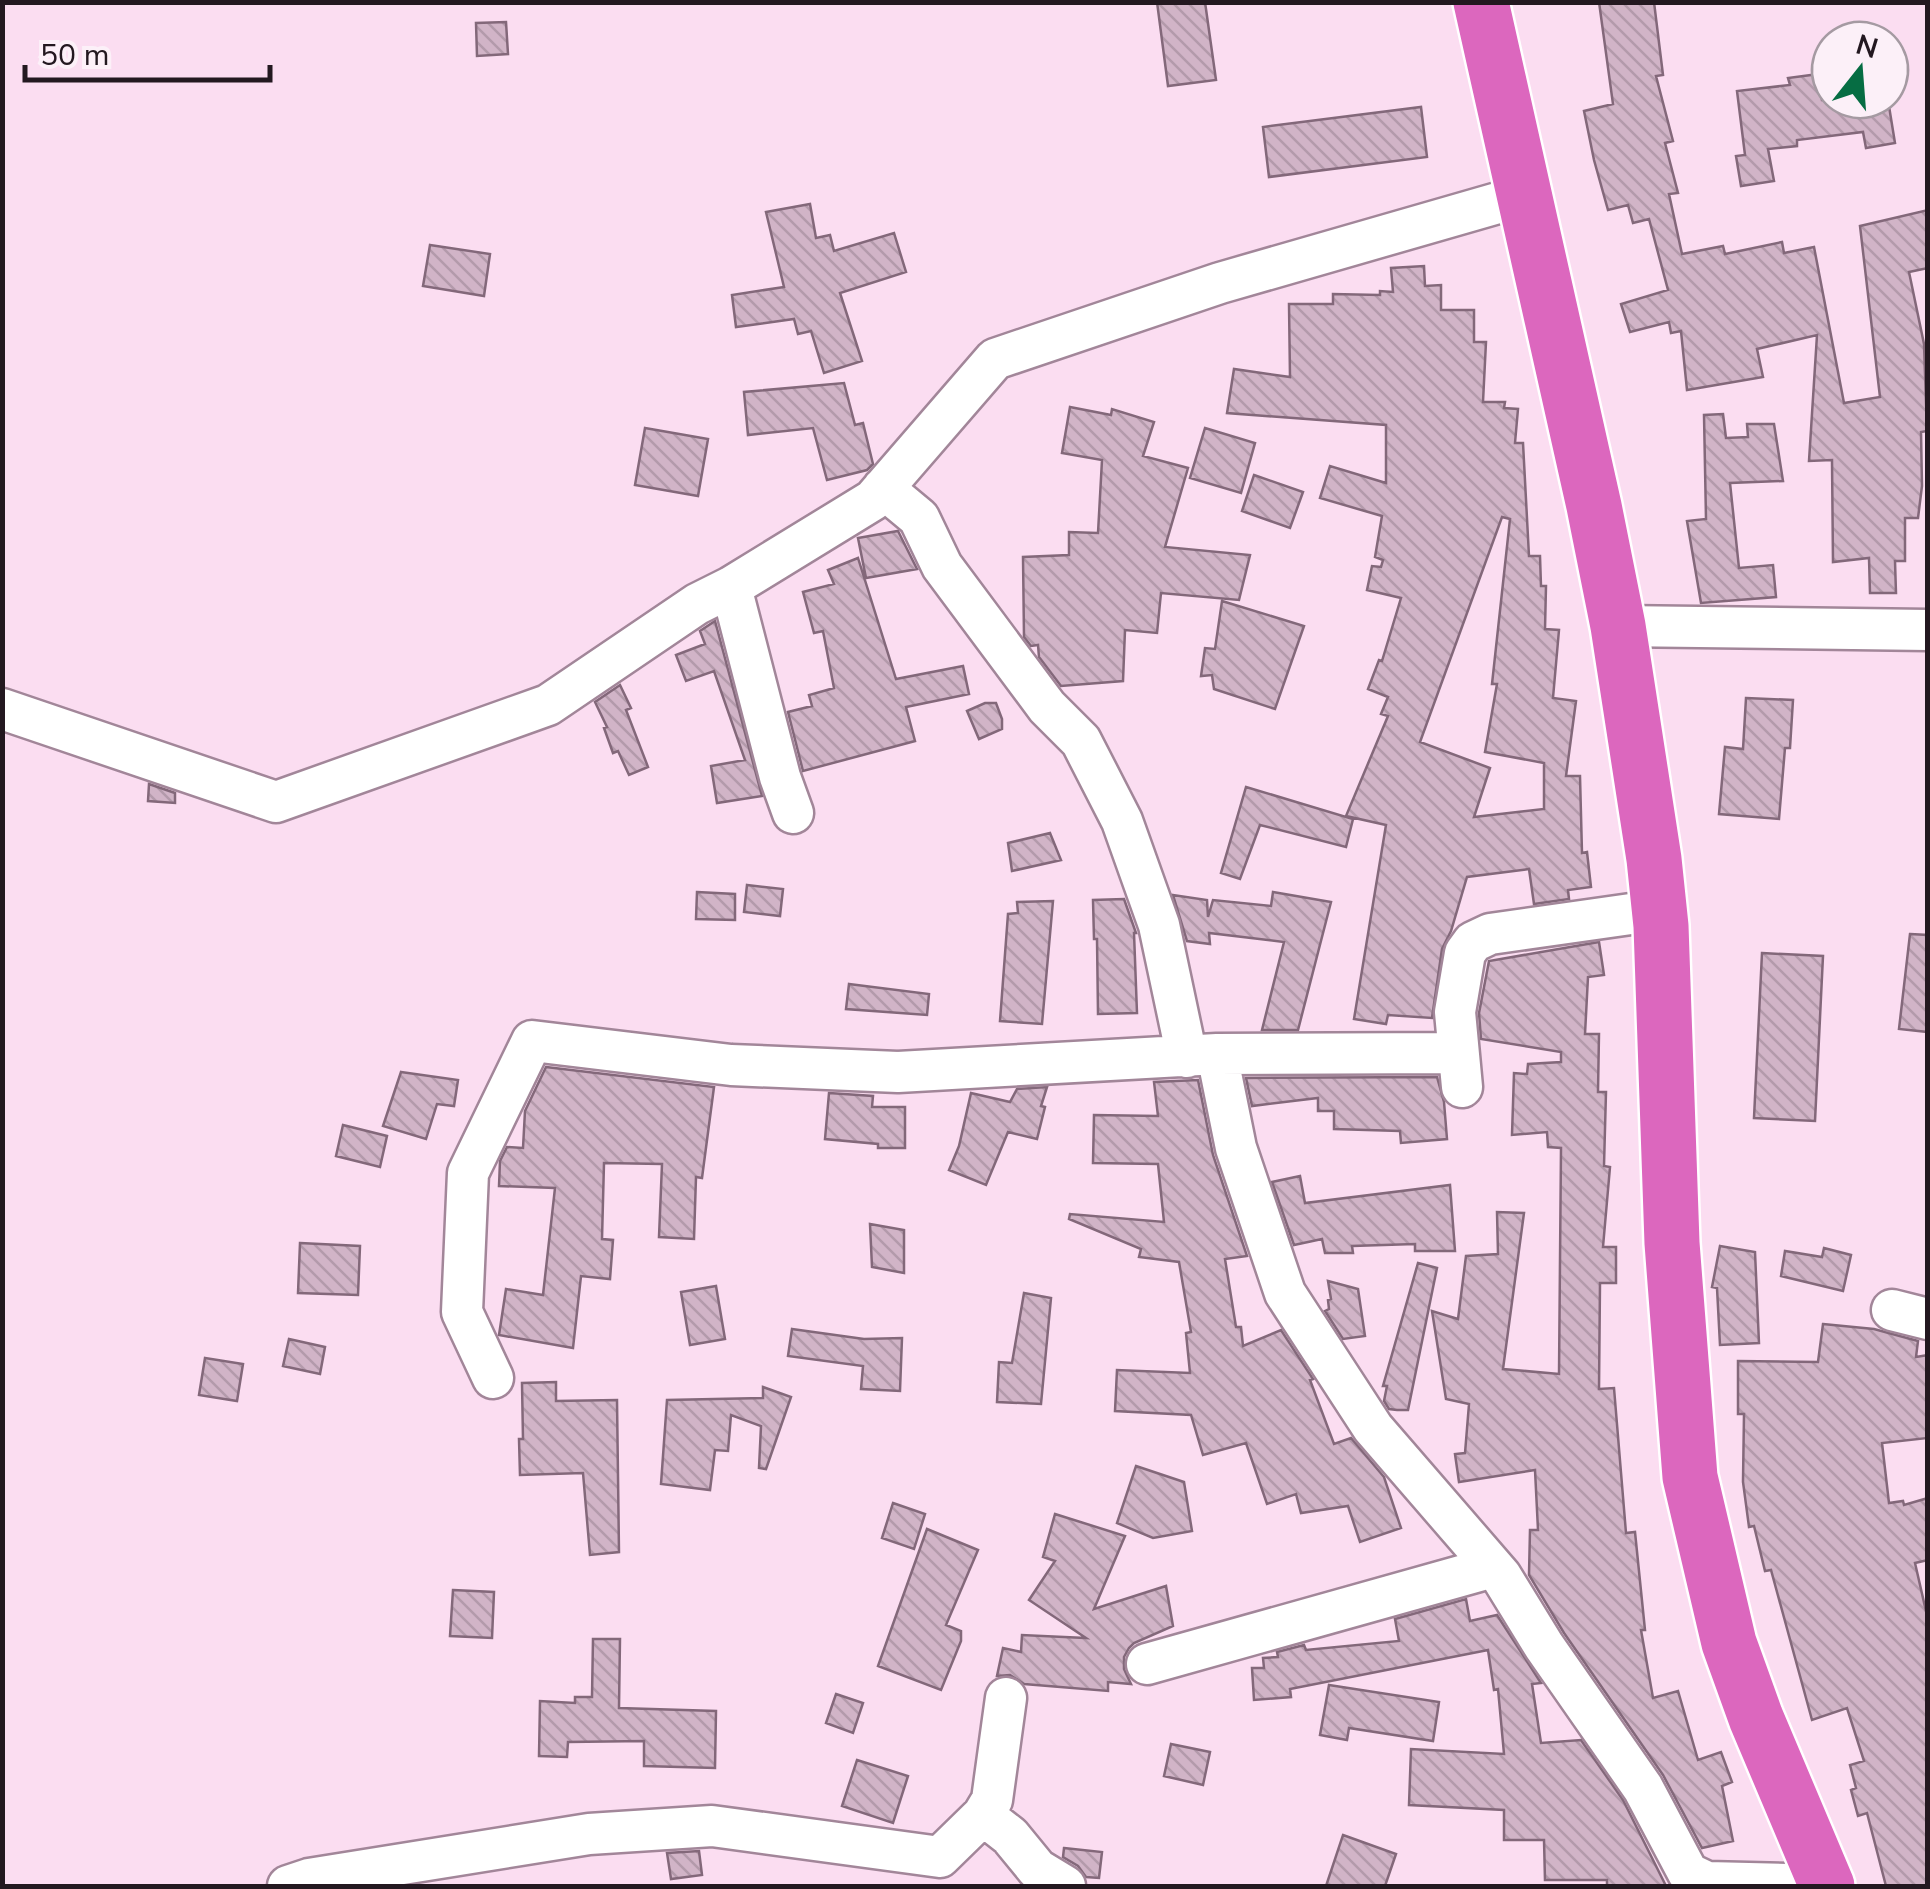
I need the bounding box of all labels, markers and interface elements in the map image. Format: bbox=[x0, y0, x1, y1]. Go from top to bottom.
scale bar bbox=[25, 20, 270, 82]
north arrow bbox=[1810, 20, 1910, 120]
text: N bbox=[1851, 26, 1883, 68]
text: 50 m bbox=[40, 35, 109, 76]

